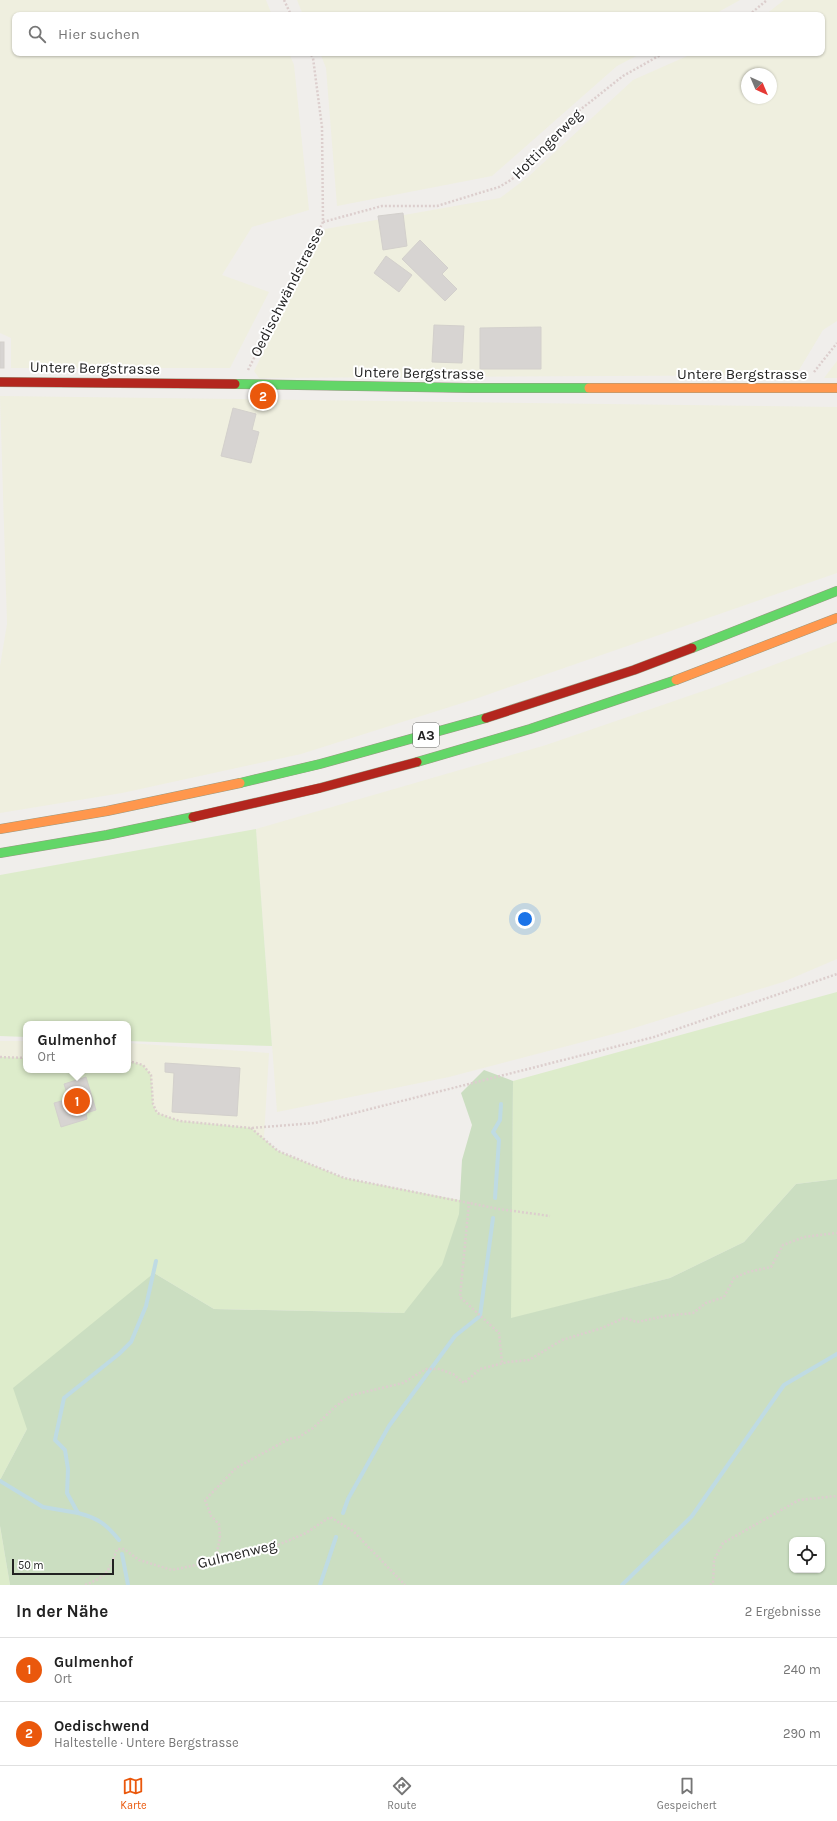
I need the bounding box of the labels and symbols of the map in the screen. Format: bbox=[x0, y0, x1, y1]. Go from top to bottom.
north arrow bbox=[741, 68, 777, 104]
street label: Hottingerweg bbox=[508, 105, 586, 183]
street label: Oedischwändstrasse bbox=[246, 224, 328, 360]
street label: Untere Bergstrasse bbox=[30, 358, 160, 378]
street label: Untere Bergstrasse bbox=[354, 363, 484, 383]
street label: Untere Bergstrasse bbox=[677, 365, 807, 383]
pin: 2 bbox=[250, 381, 276, 411]
road number: A3 bbox=[413, 723, 439, 747]
your location bbox=[515, 909, 535, 929]
pin: 1 bbox=[64, 1086, 90, 1116]
street label: Gulmenweg bbox=[196, 1535, 279, 1573]
scale bar bbox=[12, 1557, 114, 1576]

